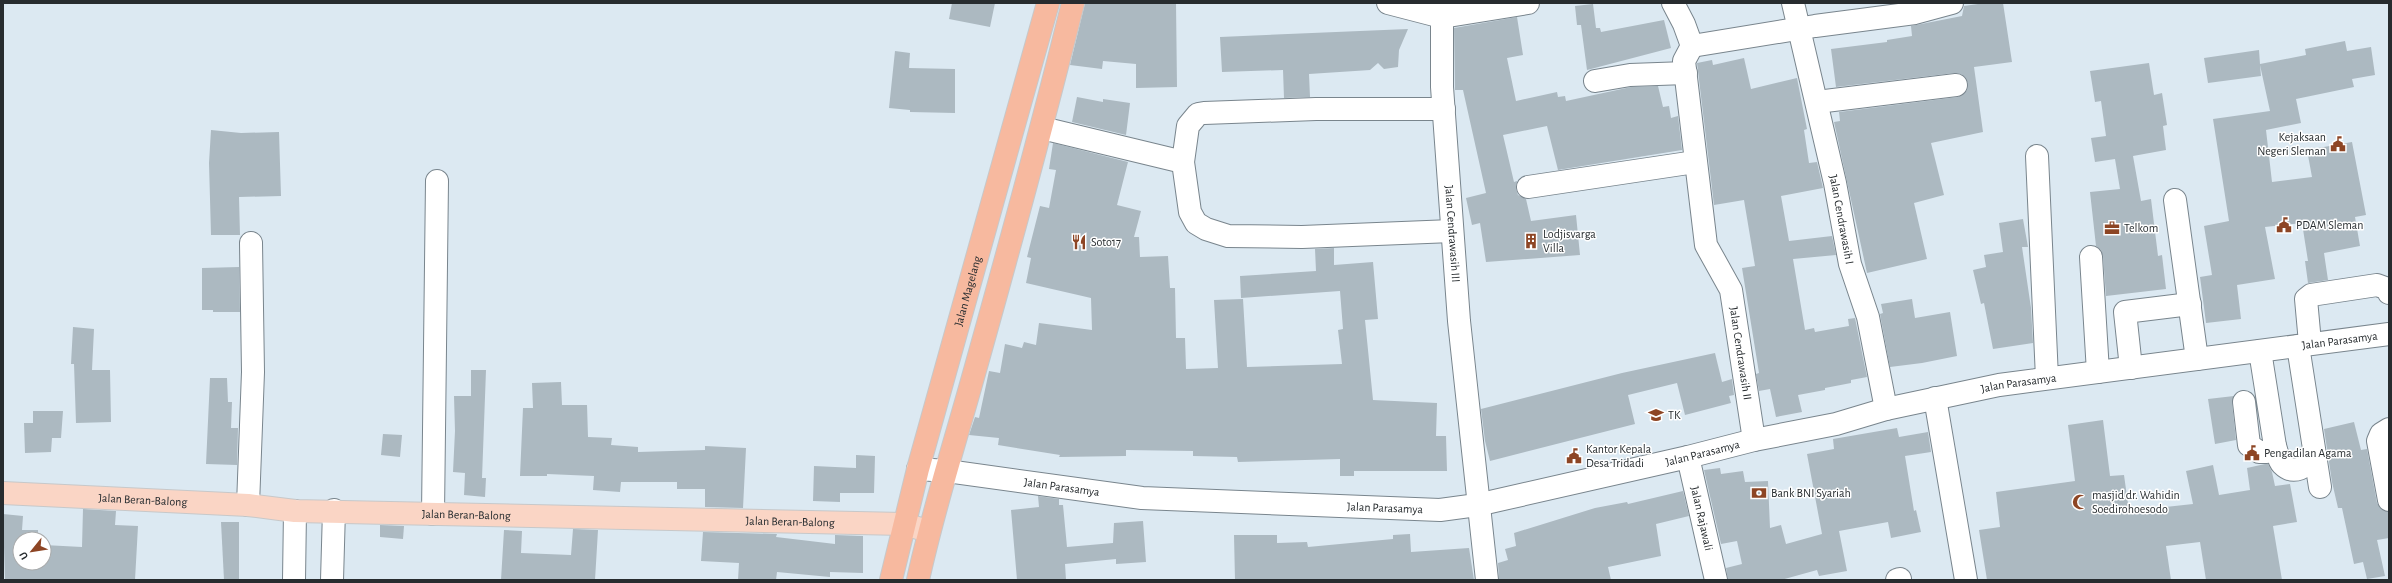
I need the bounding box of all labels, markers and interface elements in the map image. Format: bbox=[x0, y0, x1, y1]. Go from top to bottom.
place label: Kejaksaan Negeri Sleman bbox=[2257, 131, 2326, 157]
public building icon: Kejaksaan Negeri Sleman bbox=[2329, 135, 2347, 153]
street label: Jalan Cendrawasih I bbox=[1827, 174, 1856, 265]
street label: Jalan Cendrawasih III bbox=[1443, 185, 1462, 283]
public building icon: PDAM Sleman bbox=[2275, 216, 2293, 234]
office icon: Telkom bbox=[2103, 219, 2121, 237]
place label: PDAM Sleman bbox=[2296, 219, 2363, 231]
place label: Telkom bbox=[2124, 222, 2158, 234]
place label: Lodjisvarga Villa bbox=[1543, 228, 1596, 254]
building icon: Lodjisvarga Villa bbox=[1522, 232, 1540, 250]
restaurant icon: Soto17 bbox=[1070, 233, 1088, 251]
place label: Soto17 bbox=[1091, 236, 1121, 248]
street label: Jalan Magelang bbox=[952, 254, 983, 328]
street label: Jalan Cendrawasih II bbox=[1728, 306, 1754, 401]
street label: Jalan Parasamya bbox=[2301, 329, 2379, 351]
street label: Jalan Parasamya bbox=[1980, 372, 2057, 395]
school or university icon: TK bbox=[1647, 406, 1665, 424]
place label: TK bbox=[1668, 409, 1681, 421]
street label: Jalan Parasamya bbox=[1664, 438, 1741, 468]
place label: Kantor Kepala Desa Tridadi bbox=[1586, 443, 1652, 469]
public building icon: Pengadilan Agama bbox=[2243, 444, 2261, 462]
public building icon: Kantor Kepala Desa Tridadi bbox=[1565, 447, 1583, 465]
place label: Pengadilan Agama bbox=[2264, 447, 2352, 459]
street label: Jalan Parasamya bbox=[1023, 476, 1101, 498]
bank icon: Bank BNI Syariah bbox=[1750, 484, 1768, 502]
street label: Jalan Rajawali bbox=[1689, 485, 1715, 552]
place label: Bank BNI Syariah bbox=[1771, 487, 1851, 500]
place label: masjid dr. Wahidin Soedirohoesodo bbox=[2092, 489, 2180, 515]
street label: Jalan Beran-Balong bbox=[98, 492, 188, 508]
mosque icon: masjid dr. Wahidin Soedirohoesodo bbox=[2071, 493, 2089, 511]
street label: Jalan Parasamya bbox=[1347, 500, 1424, 516]
street label: Jalan Beran-Balong bbox=[422, 508, 511, 522]
street label: Jalan Beran-Balong bbox=[746, 515, 835, 529]
north arrow bbox=[12, 531, 52, 571]
text: U bbox=[17, 550, 30, 562]

